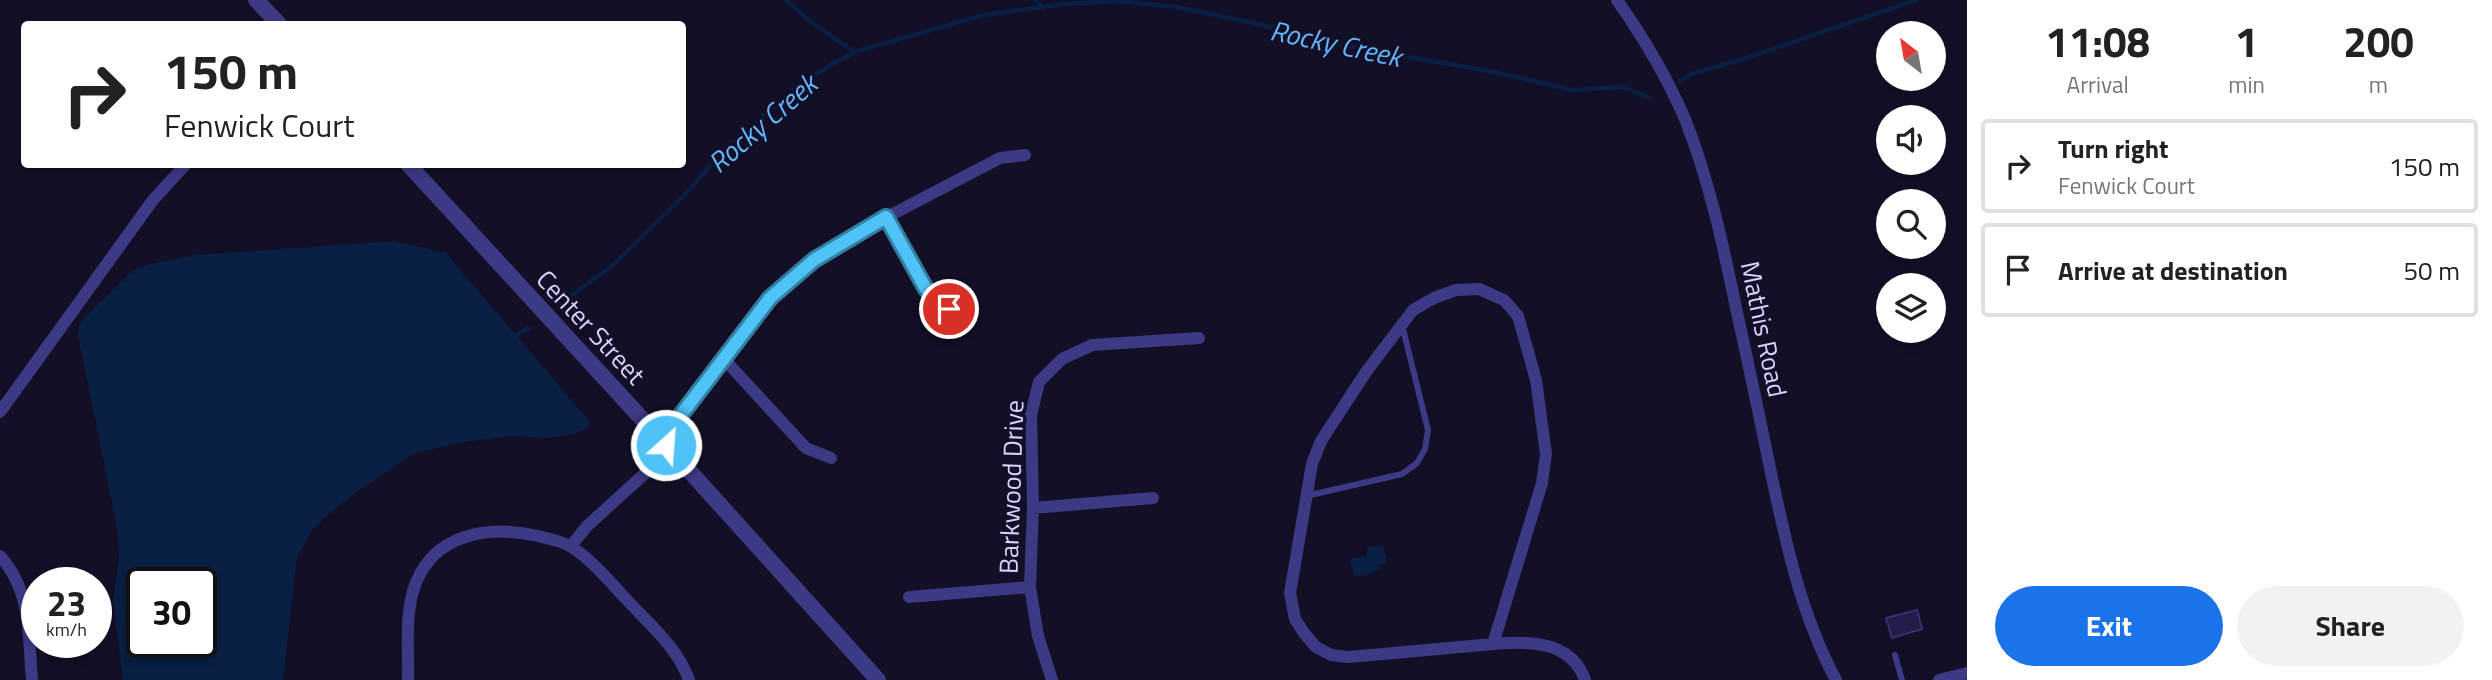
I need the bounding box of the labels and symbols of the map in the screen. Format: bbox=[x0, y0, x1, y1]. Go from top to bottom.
water label: Rocky Creek bbox=[1266, 8, 1409, 79]
north arrow bbox=[1876, 21, 1946, 91]
water label: Rocky Creek bbox=[698, 61, 829, 183]
street label: Mathis Road bbox=[1731, 258, 1797, 400]
street label: Center Street bbox=[527, 261, 655, 393]
pin bbox=[919, 279, 979, 339]
street label: Barkwood Drive bbox=[988, 399, 1034, 575]
position arrow bbox=[629, 408, 703, 482]
speed limit sign: 30 bbox=[126, 567, 217, 658]

